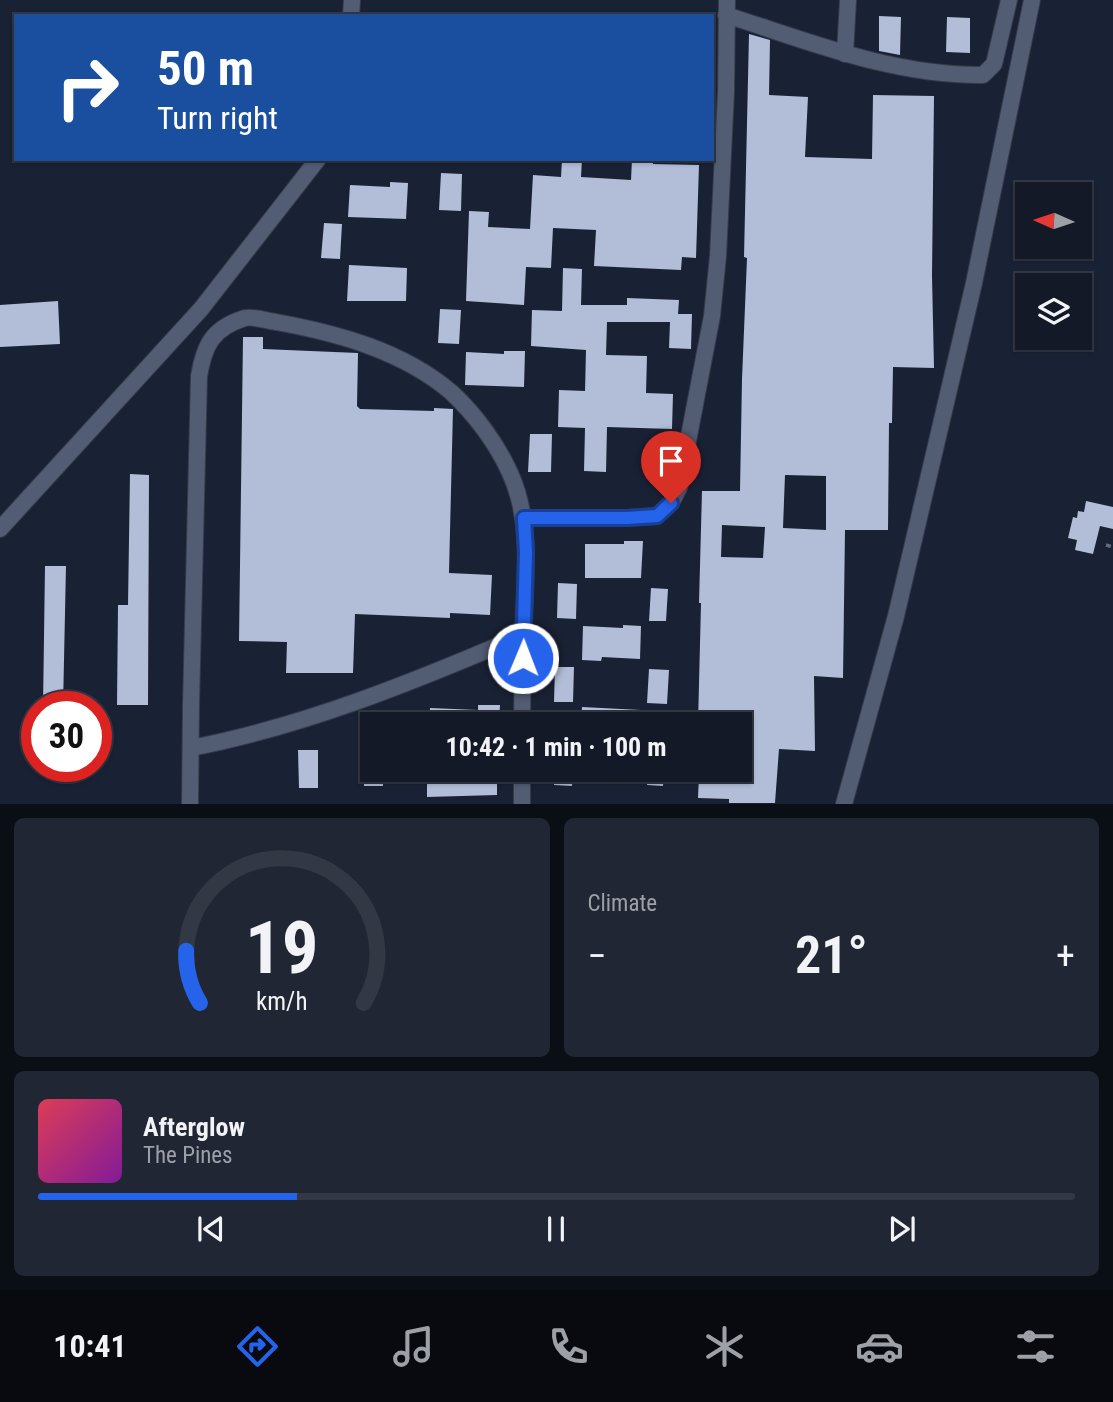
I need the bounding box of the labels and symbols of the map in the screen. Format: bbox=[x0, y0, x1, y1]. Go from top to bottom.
north arrow bbox=[1015, 182, 1092, 259]
pin bbox=[641, 431, 701, 503]
position arrow bbox=[486, 621, 560, 695]
speed limit sign: 30 bbox=[21, 691, 112, 782]

